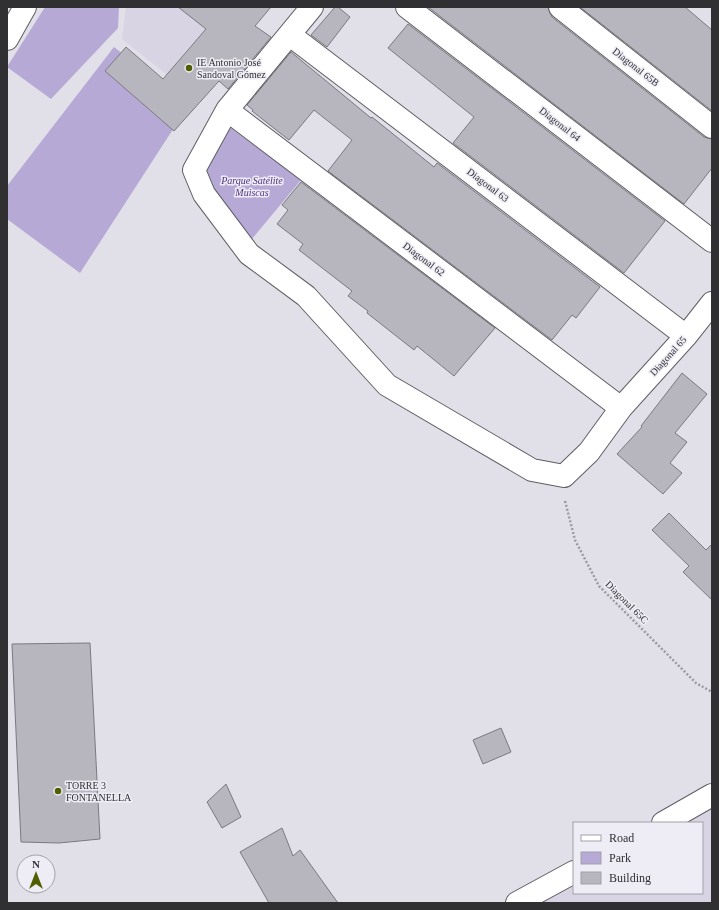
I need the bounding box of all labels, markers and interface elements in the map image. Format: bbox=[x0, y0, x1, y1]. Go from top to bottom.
street label: Diagonal 65B bbox=[611, 45, 662, 89]
place label: IE Antonio José Sandoval Gómez bbox=[197, 57, 266, 80]
marker: IE Antonio José Sandoval Gómez bbox=[184, 63, 194, 73]
street label: Diagonal 64 bbox=[537, 105, 583, 143]
street label: Diagonal 63 bbox=[465, 166, 511, 204]
park label: Parque Satélite Muiscas bbox=[220, 175, 283, 198]
street label: Diagonal 62 bbox=[401, 240, 447, 278]
street label: Diagonal 65 bbox=[647, 334, 689, 378]
street label: Diagonal 65C bbox=[603, 578, 651, 626]
place label: TORRE 3 FONTANELLA bbox=[66, 780, 132, 803]
marker: TORRE 3 FONTANELLA bbox=[53, 786, 63, 796]
legend bbox=[573, 822, 703, 894]
text: Road bbox=[609, 831, 634, 845]
text: Park bbox=[609, 851, 631, 865]
north arrow bbox=[16, 854, 56, 894]
text: N bbox=[32, 858, 40, 870]
text: Building bbox=[609, 871, 651, 885]

